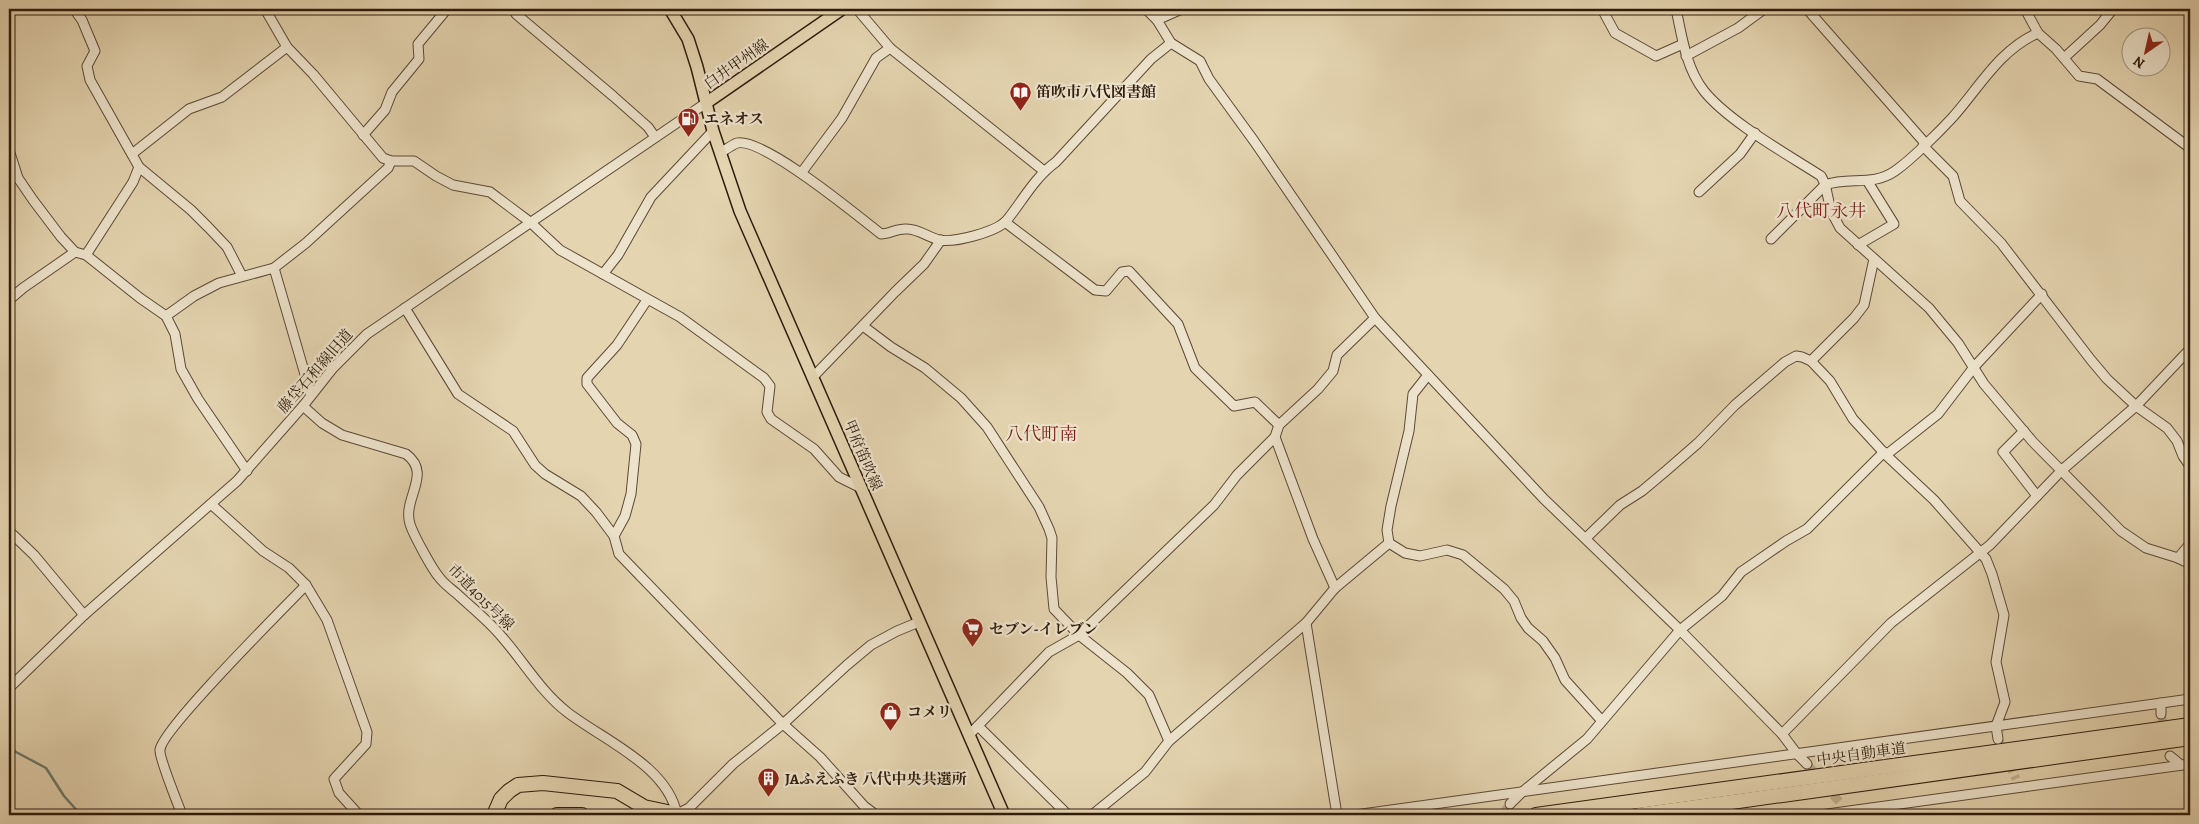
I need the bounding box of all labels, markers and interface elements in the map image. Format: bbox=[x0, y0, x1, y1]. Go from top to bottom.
north arrow bbox=[2122, 28, 2172, 78]
street label: 白井甲州線 bbox=[700, 34, 772, 94]
text: N bbox=[2129, 52, 2149, 73]
library icon: 笛吹市八代図書館 bbox=[1008, 80, 1032, 111]
place label: 笛吹市八代図書館 bbox=[1036, 82, 1156, 102]
fuel station icon: エネオス bbox=[676, 107, 700, 138]
place label: エネオス bbox=[704, 109, 764, 129]
district label: 八代町永井 bbox=[1776, 199, 1866, 223]
street label: 藤垈石和線旧道 bbox=[273, 325, 357, 417]
street label: 甲府笛吹線 bbox=[839, 417, 887, 493]
district label: 八代町南 bbox=[1005, 422, 1077, 446]
street label: 市道4015号線 bbox=[443, 559, 519, 635]
supermarket icon: セブン-イレブン bbox=[961, 617, 985, 648]
place label: セブン-イレブン bbox=[989, 619, 1098, 639]
shop icon: コメリ bbox=[879, 700, 903, 731]
place label: コメリ bbox=[907, 702, 952, 722]
street label: 中央自動車道 bbox=[1815, 738, 1907, 770]
building icon: JAふえふき 八代中央共選所 bbox=[757, 767, 781, 798]
place label: JAふえふき 八代中央共選所 bbox=[785, 769, 967, 789]

